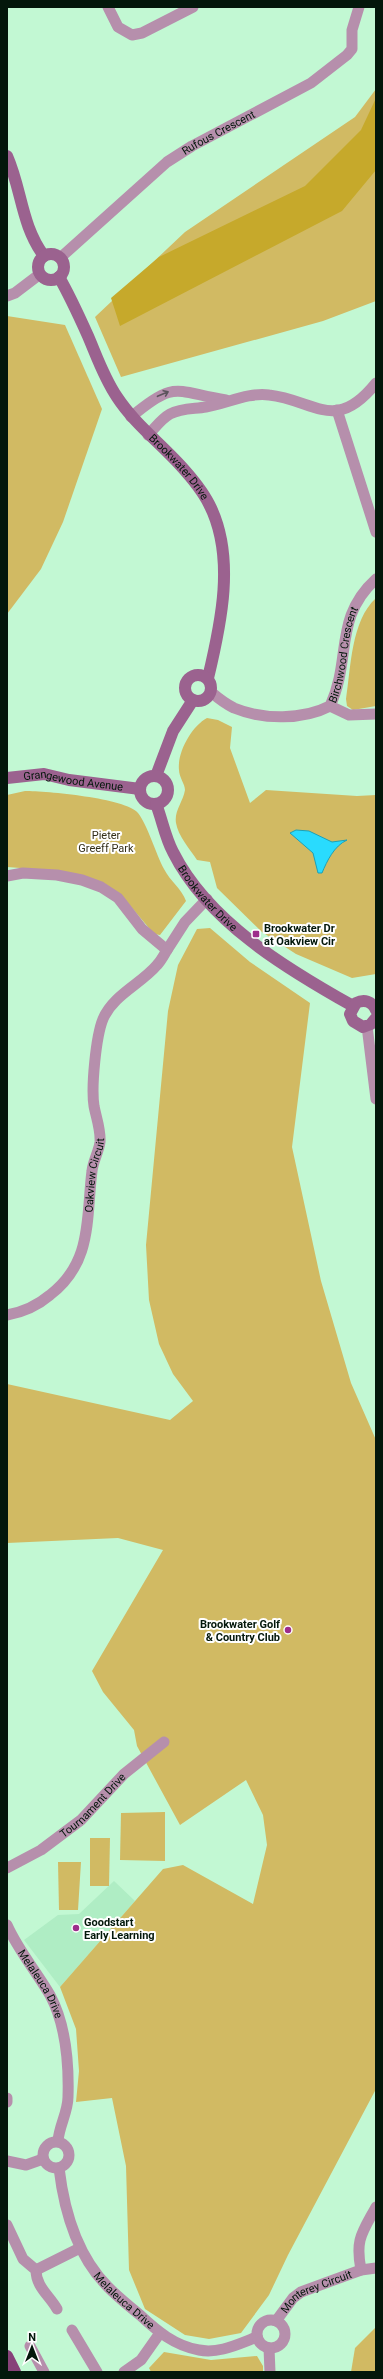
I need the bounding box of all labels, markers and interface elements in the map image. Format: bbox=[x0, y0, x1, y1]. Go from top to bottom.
street label: Rufous Crescent bbox=[180, 108, 258, 158]
one-way arrow bbox=[157, 390, 169, 398]
street label: Brookwater Drive bbox=[146, 432, 211, 502]
street label: Birchwood Crescent bbox=[326, 604, 361, 705]
street label: Grangewood Avenue bbox=[23, 768, 124, 794]
park label: Pieter Greeff Park bbox=[78, 829, 134, 855]
street label: Brookwater Drive bbox=[175, 863, 240, 934]
place label: Brookwater Dr at Oakview Cir bbox=[264, 922, 335, 948]
marker: Brookwater Dr at Oakview Cir bbox=[251, 929, 261, 939]
street label: Oakview Circuit bbox=[82, 1138, 107, 1213]
place label: Brookwater Golf & Country Club bbox=[200, 1618, 280, 1644]
marker: Brookwater Golf & Country Club bbox=[283, 1625, 293, 1635]
street label: Tournament Drive bbox=[57, 1771, 129, 1841]
place label: Goodstart Early Learning bbox=[84, 1916, 155, 1942]
marker: Goodstart Early Learning bbox=[71, 1923, 81, 1933]
street label: Melaleuca Drive bbox=[15, 1947, 65, 2020]
street label: Monterey Circuit bbox=[278, 2268, 354, 2316]
street label: Melaleuca Drive bbox=[91, 2270, 157, 2332]
north arrow bbox=[12, 2327, 52, 2367]
text: N bbox=[28, 2331, 36, 2344]

